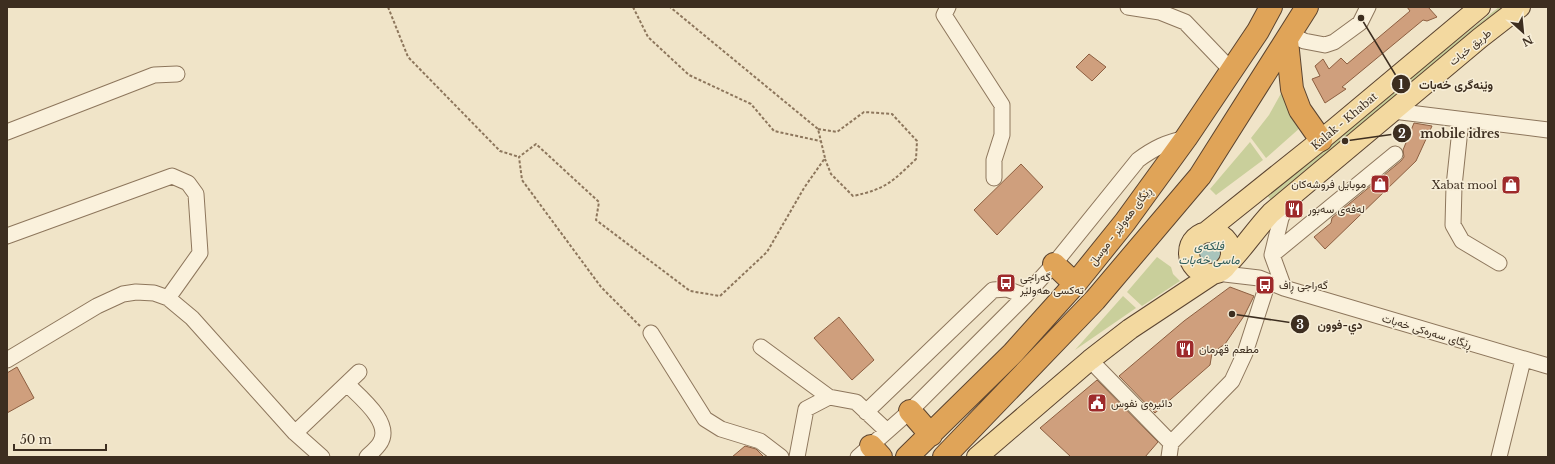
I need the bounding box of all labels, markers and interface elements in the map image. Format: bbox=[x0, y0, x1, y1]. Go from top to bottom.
north arrow bbox=[1503, 12, 1543, 52]
street label: طريق خبات bbox=[1446, 26, 1494, 68]
text: N bbox=[1519, 32, 1535, 50]
callout: وێنەگری خەبات bbox=[1391, 72, 1501, 96]
text: 1 bbox=[1398, 77, 1404, 92]
text: وێنەگری خەبات bbox=[1419, 77, 1493, 93]
street label: Kalak - Khabat bbox=[1308, 89, 1381, 153]
callout: mobile idres bbox=[1392, 121, 1508, 145]
text: 2 bbox=[1398, 126, 1406, 141]
text: mobile idres bbox=[1420, 126, 1500, 141]
shop icon: موبایل فروشەکان bbox=[1369, 173, 1391, 195]
shop icon: Xabat mool bbox=[1500, 174, 1522, 196]
place label: موبایل فروشەکان bbox=[1291, 177, 1366, 191]
place label: Xabat mool bbox=[1432, 178, 1497, 192]
street label: ڕێگای هەولێر - موسڵ bbox=[1086, 184, 1156, 269]
restaurant icon: لەفەی سەبور bbox=[1283, 198, 1305, 220]
place label: لەفەی سەبور bbox=[1307, 202, 1365, 216]
water label: فلکەی ماسی خەبات bbox=[1178, 238, 1240, 268]
place label: گەراجی تەکسی هەولێر bbox=[1019, 270, 1084, 297]
bus stop icon: گەراجی تەکسی هەولێر bbox=[995, 272, 1017, 294]
bus stop icon: گەراجی ڕاف bbox=[1254, 274, 1276, 296]
place label: گەراجی ڕاف bbox=[1279, 278, 1328, 294]
street label: ڕێگای سەرەکی خەبات bbox=[1380, 311, 1474, 353]
callout: دي-فوون bbox=[1290, 312, 1371, 336]
text: 3 bbox=[1296, 317, 1304, 332]
text: دي-فوون bbox=[1317, 317, 1363, 335]
restaurant icon: مطعم قهرمان bbox=[1174, 338, 1196, 360]
place label: مطعم قهرمان bbox=[1199, 342, 1259, 357]
public building icon: دائیرەی نفوس bbox=[1086, 392, 1108, 414]
place label: دائیرەی نفوس bbox=[1111, 396, 1173, 410]
scale bar bbox=[14, 426, 106, 452]
text: 50 m bbox=[20, 432, 52, 447]

